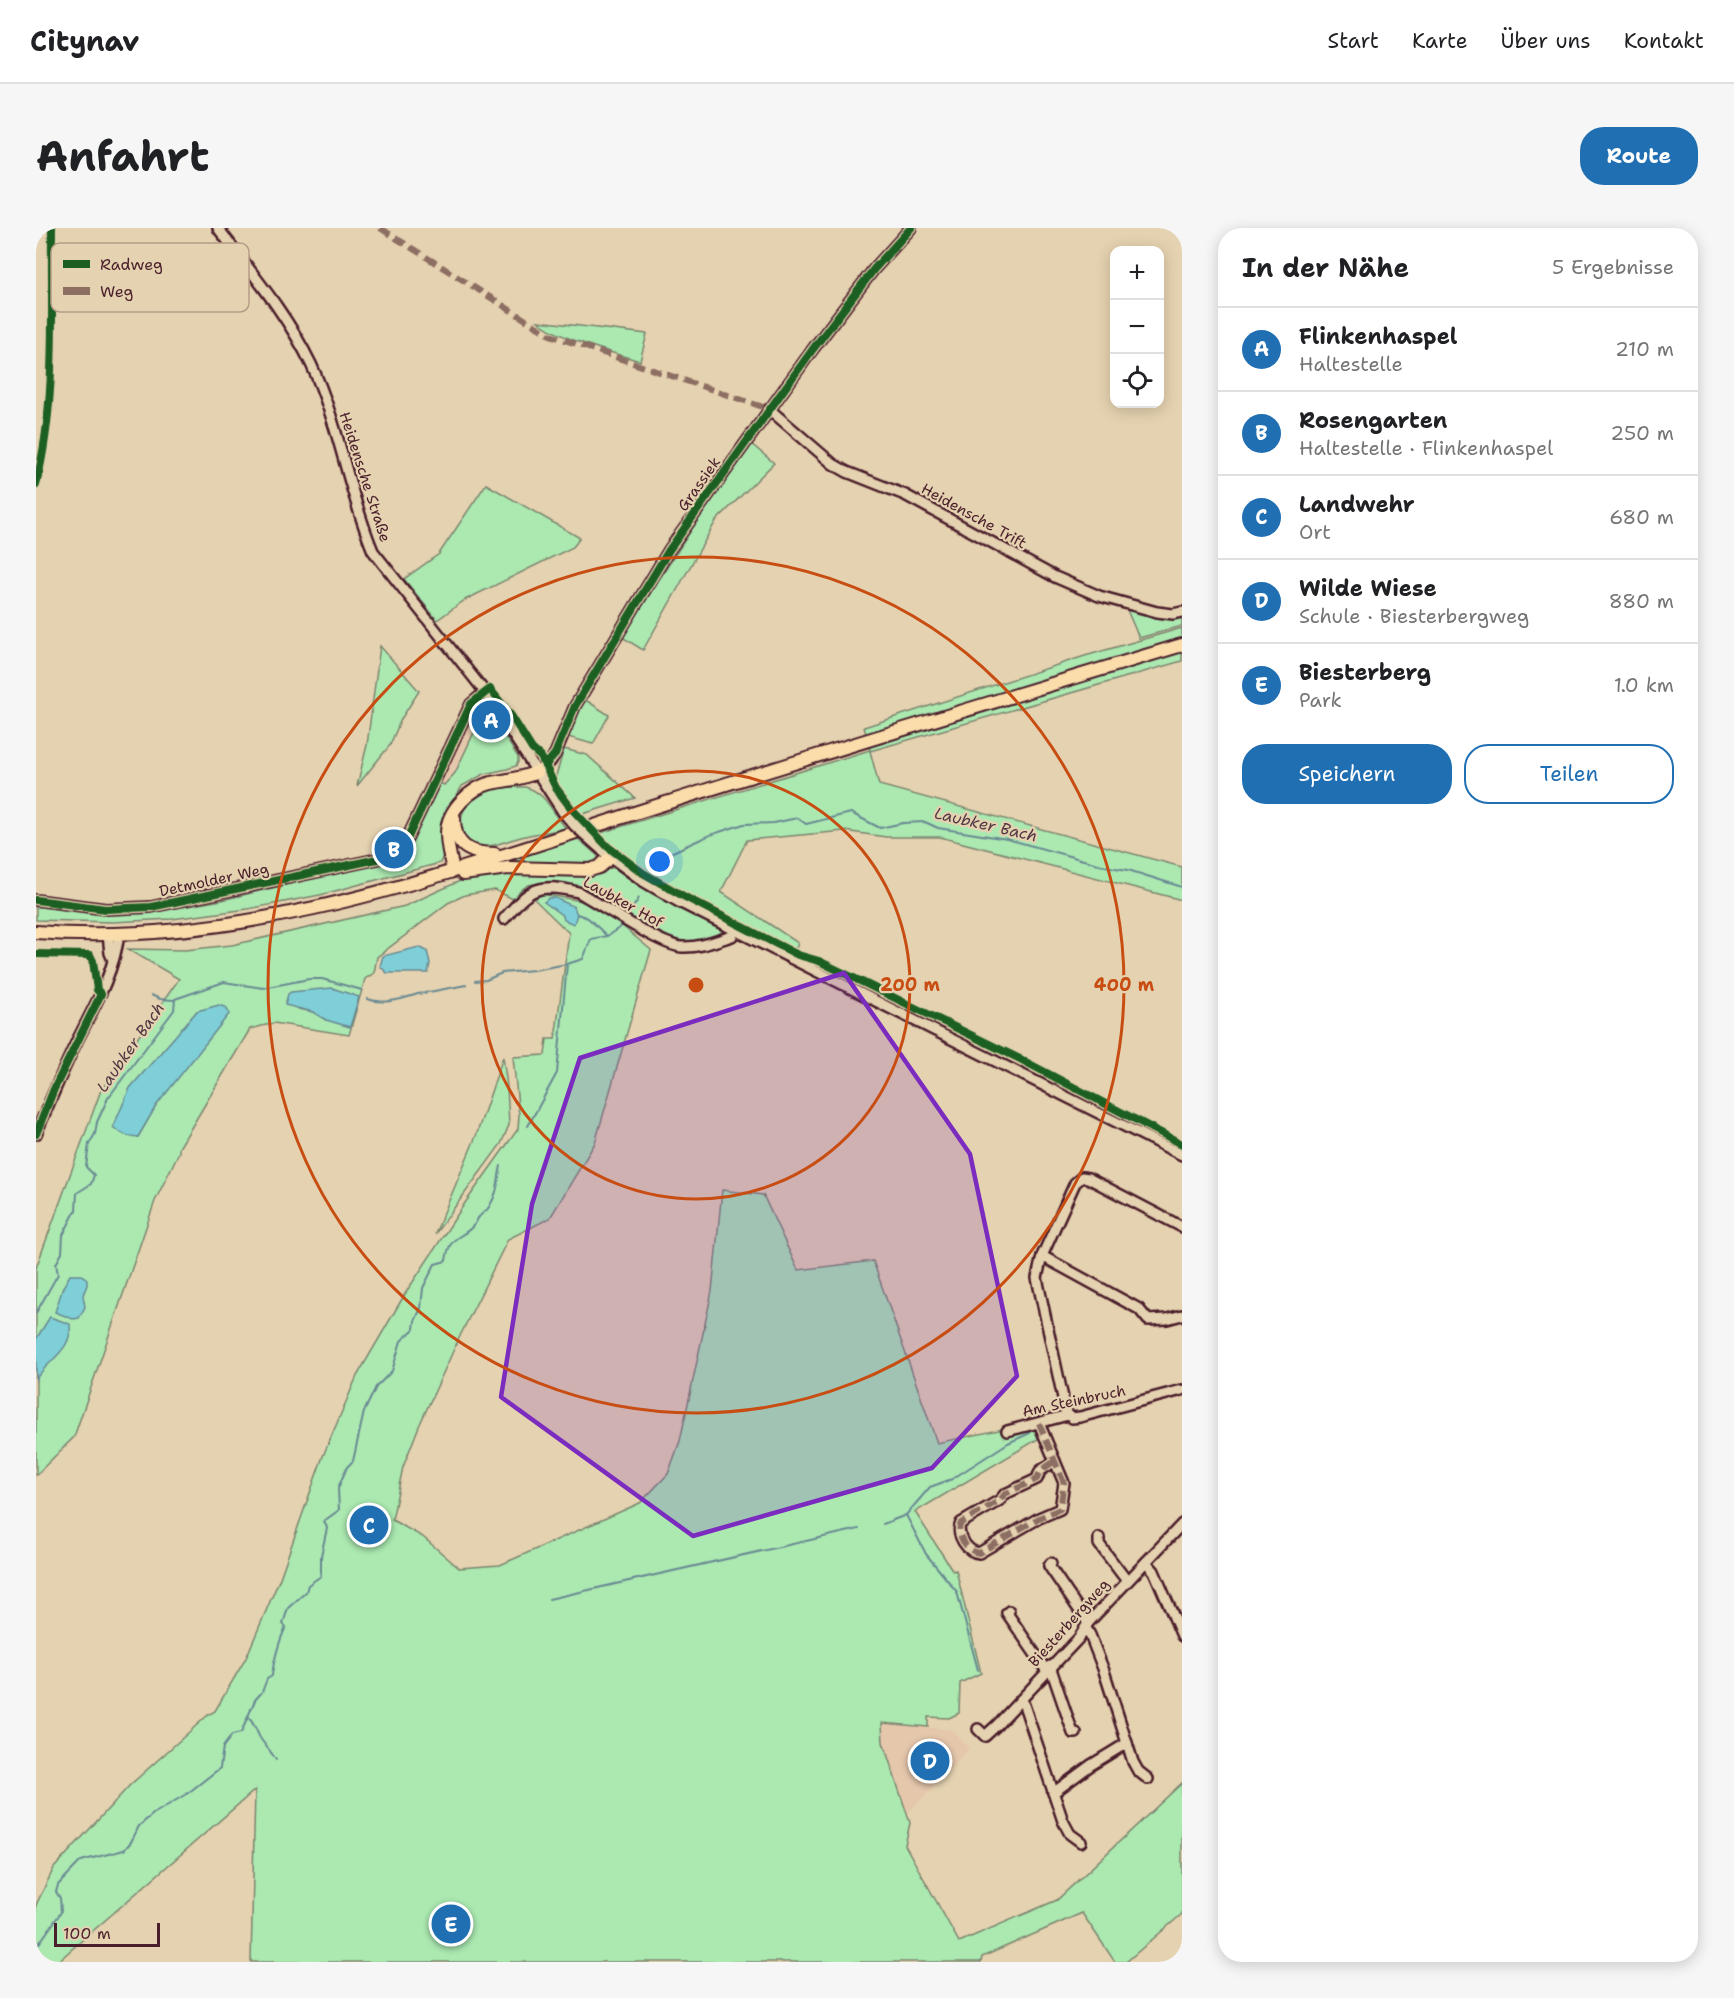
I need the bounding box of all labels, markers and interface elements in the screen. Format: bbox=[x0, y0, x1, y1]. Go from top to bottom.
text: Citynav bbox=[30, 22, 139, 60]
text: Start bbox=[1328, 27, 1379, 55]
text: Karte bbox=[1412, 27, 1468, 55]
text: Über uns bbox=[1501, 27, 1591, 55]
text: Kontakt bbox=[1624, 27, 1704, 55]
button: Route bbox=[1580, 127, 1698, 185]
text: Anfahrt bbox=[36, 128, 209, 184]
legend bbox=[51, 243, 249, 312]
map controls bbox=[1110, 246, 1164, 408]
button: + bbox=[1110, 246, 1164, 300]
text: In der Nähe bbox=[1242, 250, 1409, 285]
text: Radweg bbox=[100, 254, 163, 275]
text: 5 Ergebnisse bbox=[1552, 254, 1674, 280]
text: Weg bbox=[100, 281, 134, 302]
button: − bbox=[1110, 300, 1164, 354]
text: Flinkenhaspel bbox=[1299, 322, 1457, 351]
text: A bbox=[1254, 336, 1269, 362]
text: 210 m bbox=[1615, 336, 1674, 362]
text: Haltestelle bbox=[1299, 351, 1403, 377]
button: locate bbox=[1110, 354, 1164, 408]
text: Rosengarten bbox=[1299, 406, 1447, 435]
street label: Heidensche Straße bbox=[335, 409, 395, 545]
text: B bbox=[1255, 420, 1268, 446]
text: 250 m bbox=[1610, 420, 1674, 446]
text: Haltestelle · Flinkenhaspel bbox=[1299, 435, 1553, 461]
street label: Grassiek bbox=[673, 453, 725, 515]
street label: Heidensche Trift bbox=[918, 479, 1030, 553]
text: Landwehr bbox=[1299, 490, 1415, 519]
text: C bbox=[1255, 504, 1268, 530]
text: 680 m bbox=[1609, 504, 1674, 530]
text: Ort bbox=[1299, 519, 1331, 545]
text: Wilde Wiese bbox=[1299, 574, 1437, 603]
text: D bbox=[1254, 588, 1269, 614]
text: 880 m bbox=[1609, 588, 1674, 614]
text: Schule · Biesterbergweg bbox=[1299, 603, 1529, 629]
text: Biesterberg bbox=[1299, 658, 1431, 687]
text: E bbox=[1255, 672, 1268, 698]
text: 1.0 km bbox=[1614, 672, 1674, 698]
text: Park bbox=[1299, 687, 1342, 713]
pin: A bbox=[472, 698, 510, 742]
button: Speichern bbox=[1242, 744, 1452, 804]
button: Teilen bbox=[1464, 744, 1674, 804]
water label: Laubker Bach bbox=[932, 802, 1039, 847]
pin: B bbox=[374, 826, 414, 872]
your location bbox=[645, 847, 674, 876]
street label: Detmolder Weg bbox=[157, 859, 271, 901]
street label: Laubker Hof bbox=[580, 872, 667, 932]
text: 200 m bbox=[880, 973, 941, 997]
text: 400 m bbox=[1094, 973, 1155, 997]
centre of rings bbox=[686, 975, 706, 995]
water label: Laubker Bach bbox=[92, 998, 169, 1096]
street label: Am Steinbruch bbox=[1020, 1380, 1128, 1422]
pin: C bbox=[350, 1502, 388, 1548]
street label: Biesterbergweg bbox=[1024, 1575, 1114, 1671]
pin: D bbox=[910, 1738, 950, 1784]
pin: E bbox=[432, 1902, 470, 1946]
scale bar bbox=[54, 1920, 160, 1948]
text: 100 m bbox=[63, 1923, 111, 1944]

